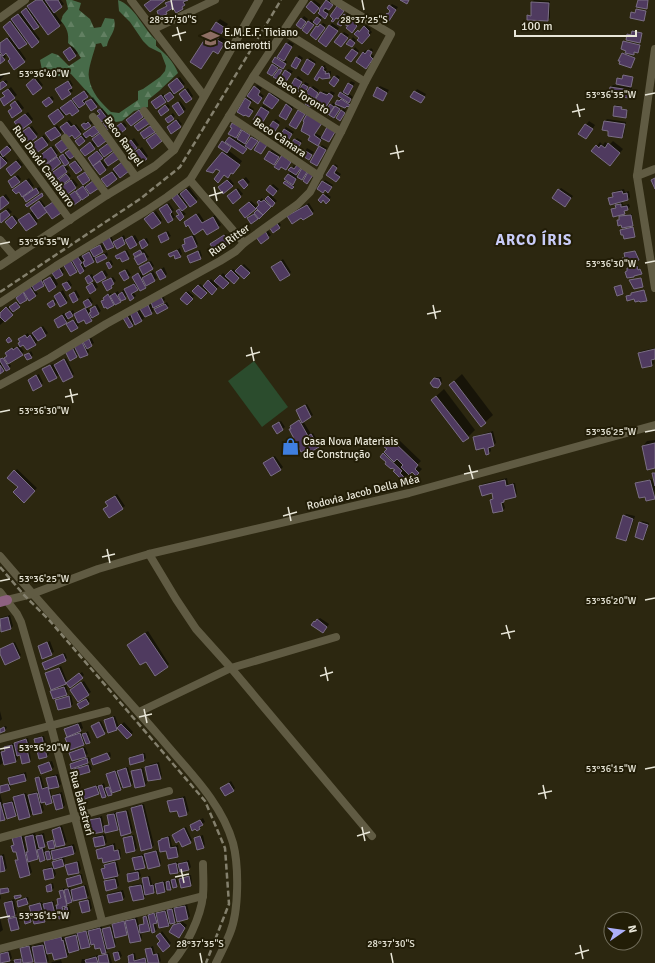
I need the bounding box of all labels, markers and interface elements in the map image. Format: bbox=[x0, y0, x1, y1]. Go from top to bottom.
scale bar bbox=[515, 12, 636, 38]
text: 28°37'30"S bbox=[149, 14, 197, 26]
text: 28°37'25"S bbox=[340, 14, 388, 26]
text: 100 m bbox=[521, 19, 553, 34]
place label: E.M.E.F. Ticiano Camerotti bbox=[224, 26, 298, 52]
school or university icon: E.M.E.F. Ticiano Camerotti bbox=[201, 28, 221, 48]
text: 53°36'40"W bbox=[19, 68, 70, 80]
street label: Beco Toronto bbox=[274, 74, 332, 117]
text: 53°36'35"W bbox=[586, 89, 637, 101]
street label: Beco Rangel bbox=[101, 114, 146, 169]
street label: Beco Câmara bbox=[251, 115, 309, 160]
street label: Rua David Canabarro bbox=[10, 123, 78, 210]
street label: Rua Ritter bbox=[206, 221, 252, 259]
district label: ARCO ÍRIS bbox=[496, 230, 572, 249]
text: 53°36'35"W bbox=[19, 236, 70, 248]
text: 53°36'30"W bbox=[586, 258, 637, 270]
text: 53°36'30"W bbox=[19, 405, 70, 417]
text: 53°36'25"W bbox=[586, 426, 637, 438]
place label: Casa Nova Materiais de Construção bbox=[303, 435, 398, 461]
shop icon: Casa Nova Materiais de Construção bbox=[280, 437, 300, 457]
street label: Rodovia Jacob Della Méa bbox=[305, 472, 421, 513]
text: 53°36'25"W bbox=[19, 573, 70, 585]
text: 53°36'20"W bbox=[586, 595, 637, 607]
text: 53°36'20"W bbox=[19, 742, 70, 754]
text: 53°36'15"W bbox=[586, 763, 637, 775]
street label: Rua Balastreri bbox=[67, 769, 96, 837]
text: 53°36'15"W bbox=[19, 910, 70, 922]
north arrow bbox=[603, 911, 643, 951]
text: N bbox=[625, 924, 639, 934]
text: 28°37'35"S bbox=[176, 938, 224, 950]
text: 28°37'30"S bbox=[367, 938, 415, 950]

